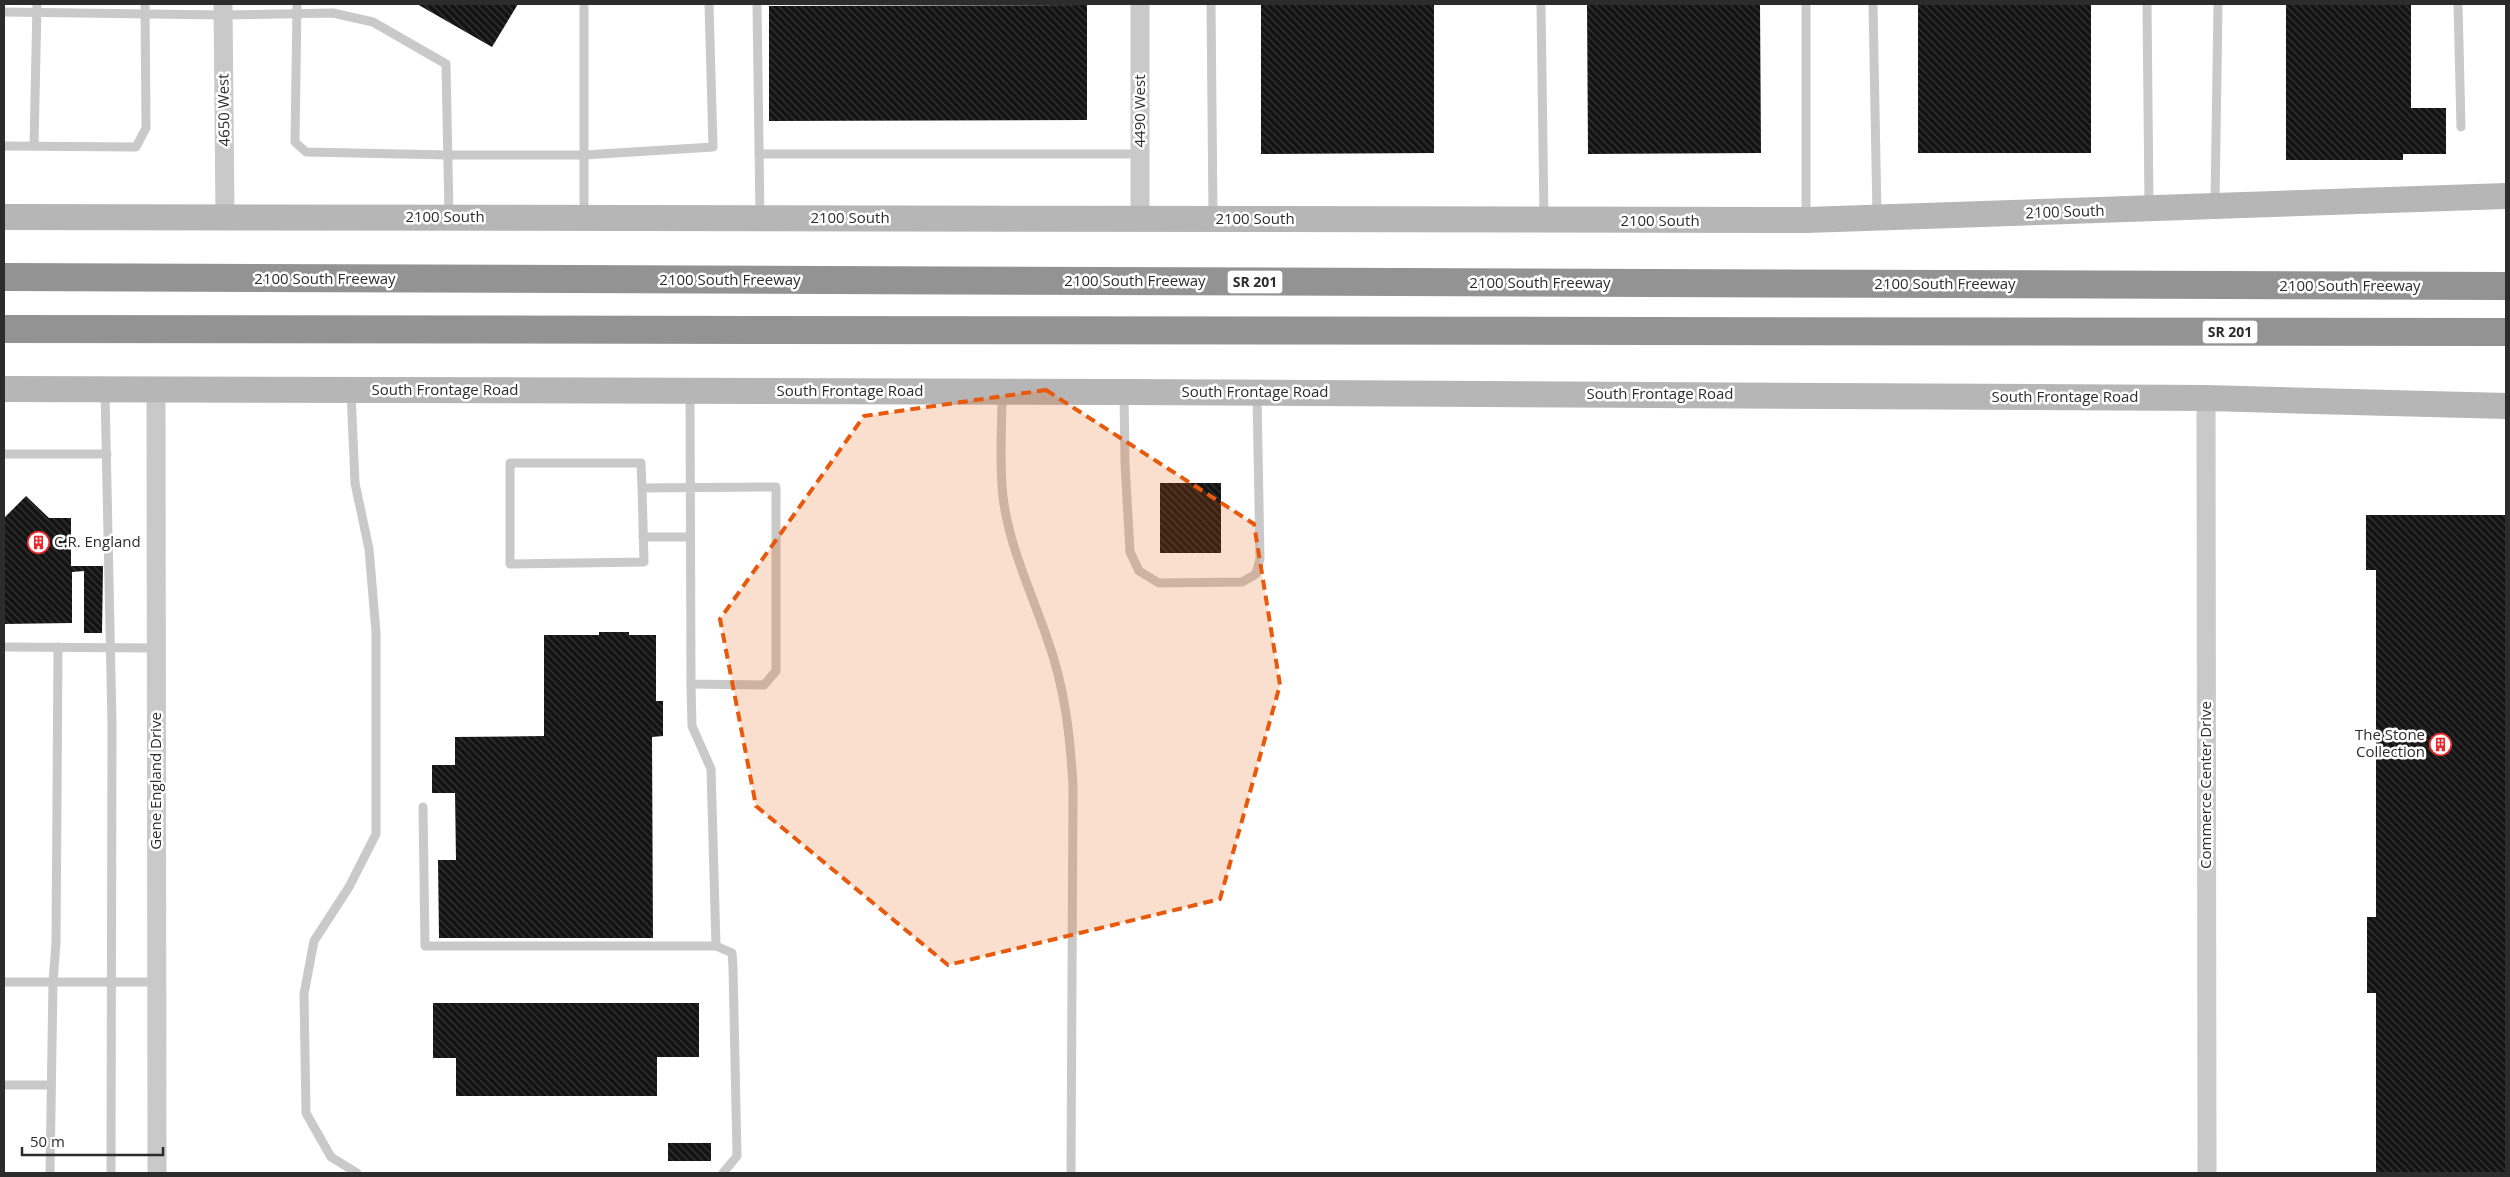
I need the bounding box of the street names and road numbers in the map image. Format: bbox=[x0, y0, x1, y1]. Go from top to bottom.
street label: 4650 West bbox=[212, 73, 234, 147]
street label: 4490 West bbox=[1129, 75, 1149, 147]
street label: 2100 South bbox=[2025, 200, 2105, 222]
street label: 2100 South bbox=[405, 206, 485, 226]
street label: 2100 South bbox=[810, 207, 890, 227]
street label: 2100 South bbox=[1215, 208, 1295, 228]
street label: 2100 South bbox=[1620, 210, 1700, 230]
street label: 2100 South Freeway bbox=[254, 268, 396, 288]
street label: 2100 South Freeway bbox=[659, 269, 801, 289]
street label: 2100 South Freeway bbox=[1064, 270, 1206, 290]
road number: SR 201 bbox=[1228, 270, 1282, 294]
street label: 2100 South Freeway bbox=[1469, 272, 1611, 292]
street label: 2100 South Freeway bbox=[1874, 273, 2016, 293]
street label: 2100 South Freeway bbox=[2279, 275, 2421, 295]
road number: SR 201 bbox=[2202, 321, 2258, 344]
street label: South Frontage Road bbox=[372, 379, 518, 399]
street label: South Frontage Road bbox=[777, 380, 923, 400]
street label: South Frontage Road bbox=[1182, 381, 1328, 401]
street label: South Frontage Road bbox=[1587, 383, 1733, 403]
street label: South Frontage Road bbox=[1992, 386, 2138, 406]
street label: Commerce Center Drive bbox=[2195, 701, 2215, 869]
street label: Gene England Drive bbox=[145, 712, 165, 850]

